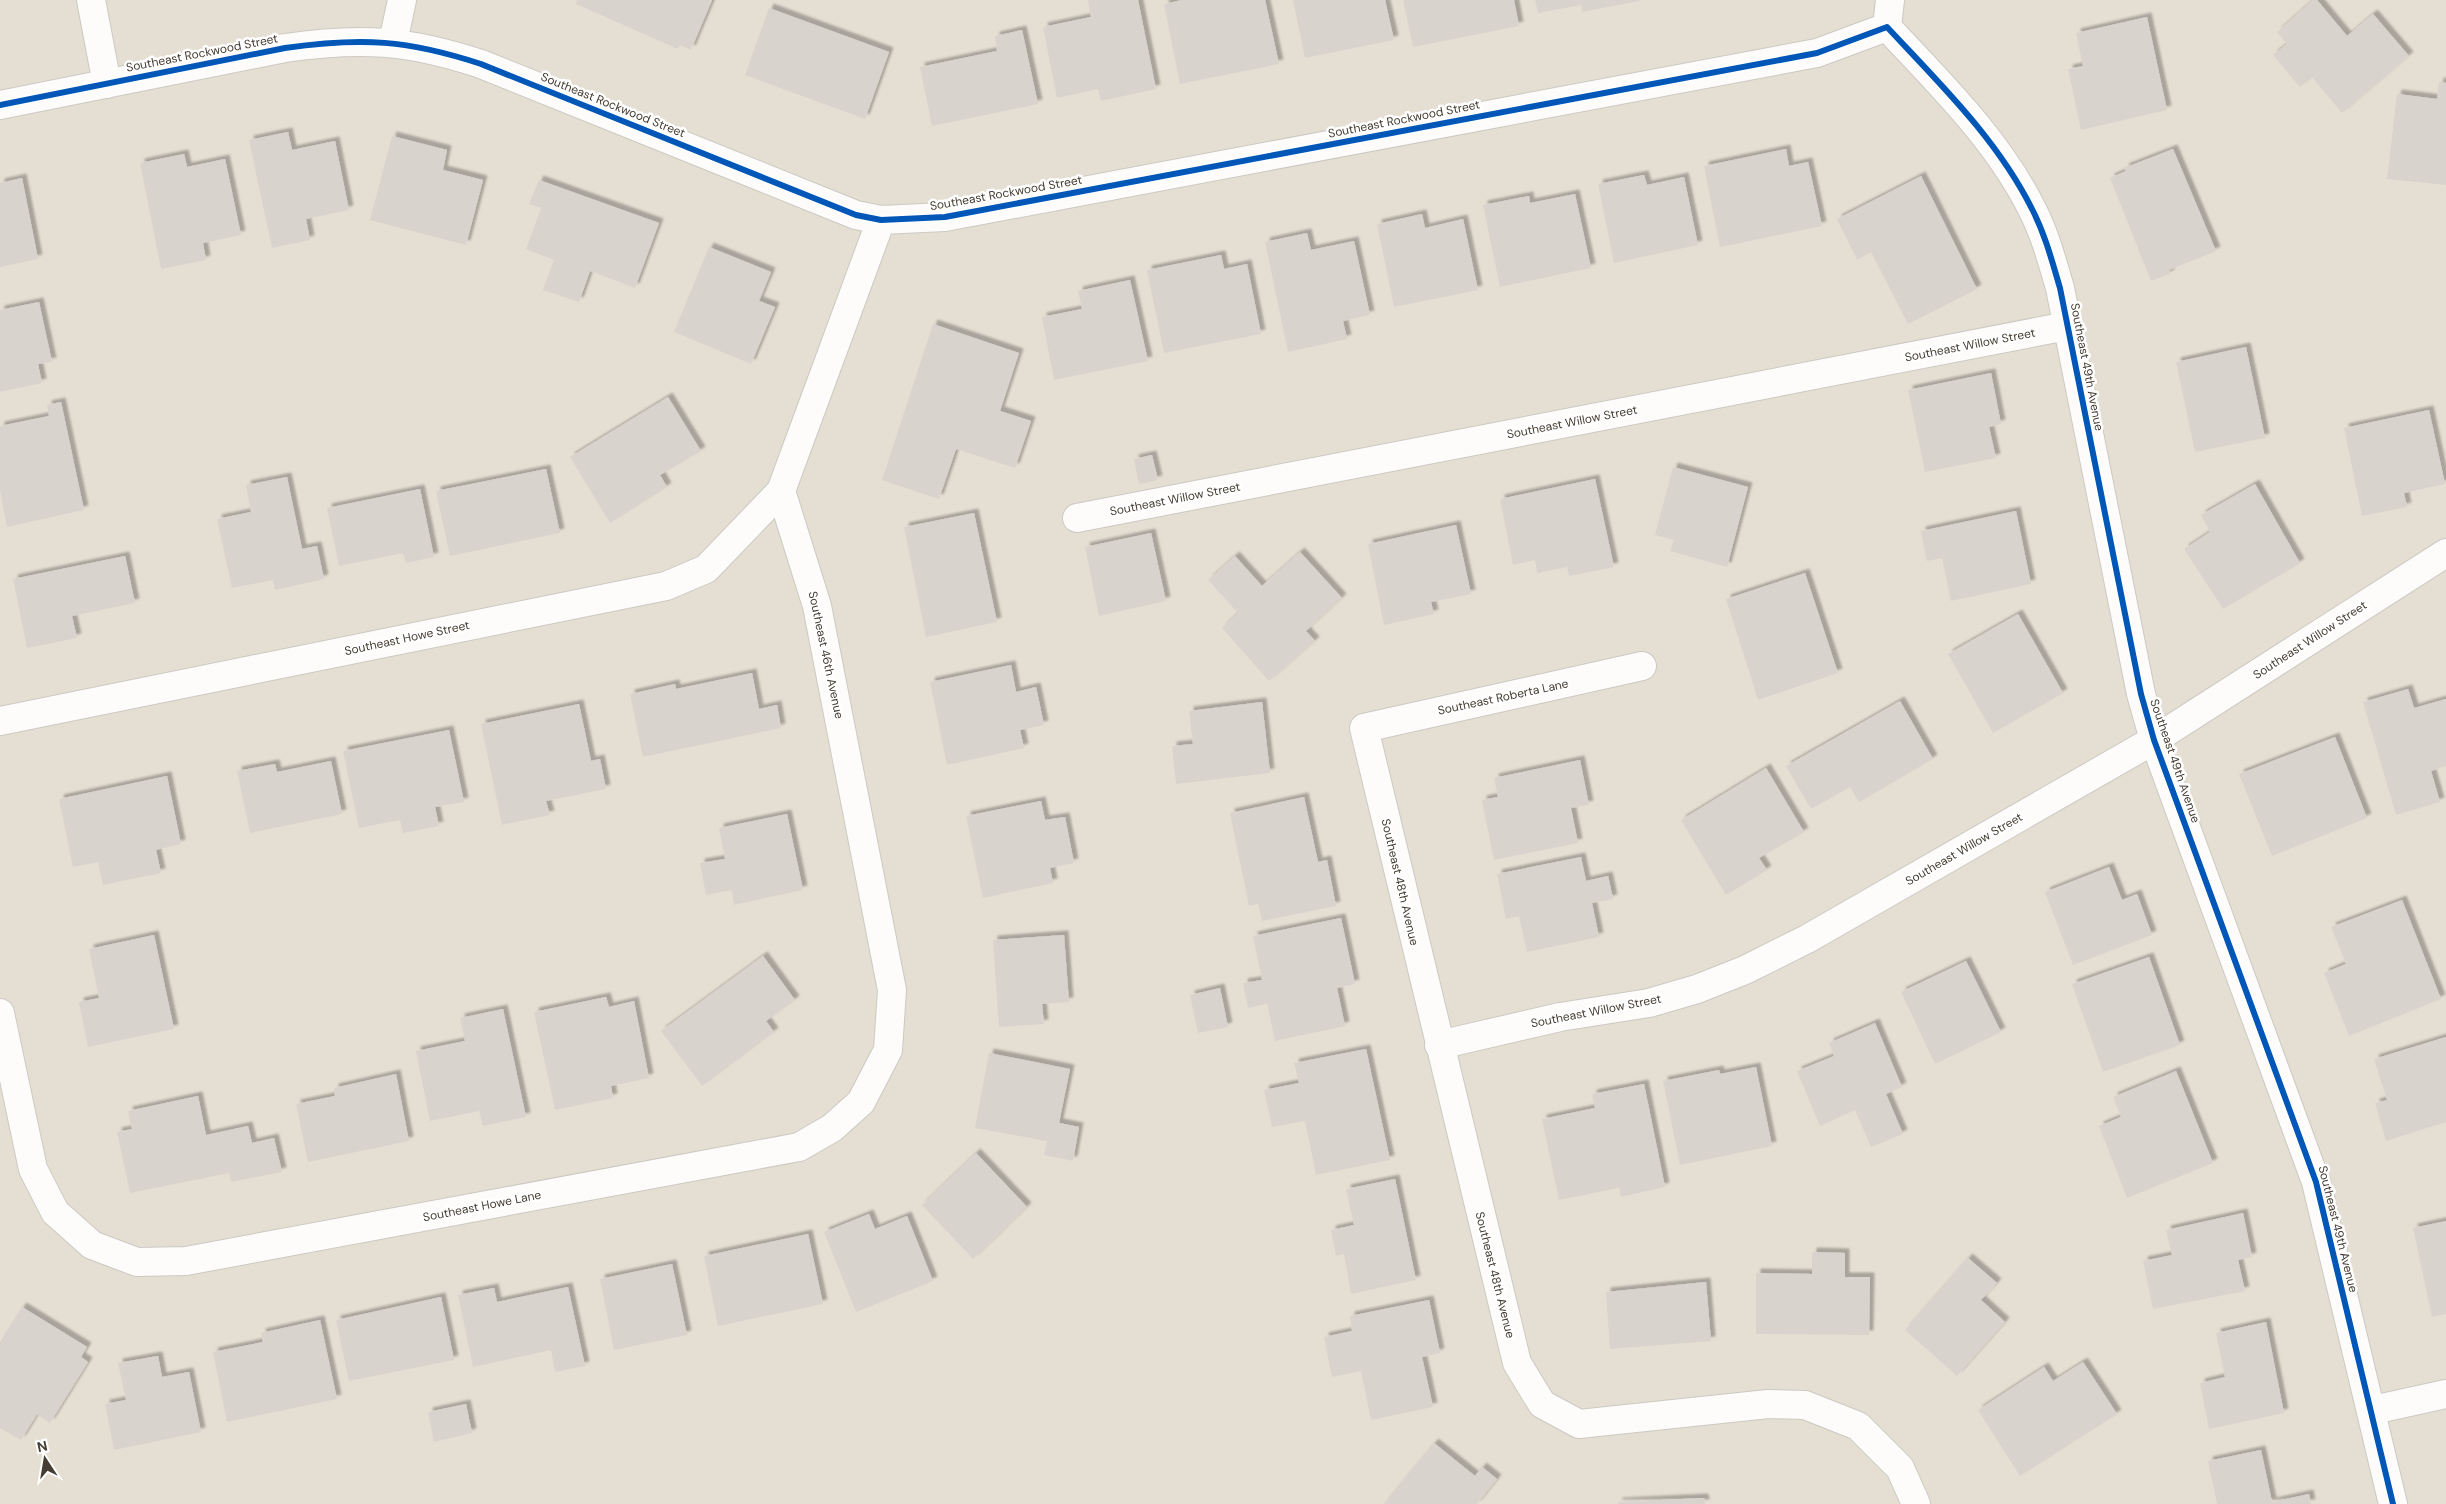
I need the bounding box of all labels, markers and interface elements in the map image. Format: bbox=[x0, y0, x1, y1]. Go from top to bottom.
street label: Southeast Rockwood Street bbox=[125, 30, 280, 76]
street label: Southeast Rockwood Street bbox=[538, 69, 688, 141]
street label: Southeast Rockwood Street bbox=[1327, 96, 1482, 142]
street label: Southeast Rockwood Street bbox=[929, 172, 1084, 214]
street label: Southeast 49th Avenue bbox=[2067, 302, 2107, 432]
street label: Southeast Willow Street bbox=[1903, 324, 2037, 366]
street label: Southeast Willow Street bbox=[1505, 401, 1639, 443]
street label: Southeast Willow Street bbox=[1108, 478, 1242, 520]
street label: Southeast 46th Avenue bbox=[805, 590, 847, 720]
street label: Southeast Willow Street bbox=[2250, 597, 2370, 683]
street label: Southeast Howe Street bbox=[343, 617, 471, 659]
street label: Southeast Roberta Lane bbox=[1436, 675, 1570, 719]
street label: Southeast 49th Avenue bbox=[2146, 697, 2204, 825]
street label: Southeast Willow Street bbox=[1903, 809, 2026, 889]
street label: Southeast 48th Avenue bbox=[1378, 817, 1422, 947]
street label: Southeast Willow Street bbox=[1529, 990, 1663, 1032]
street label: Southeast 49th Avenue bbox=[2315, 1164, 2362, 1294]
street label: Southeast Howe Lane bbox=[422, 1187, 543, 1225]
street label: Southeast 48th Avenue bbox=[1472, 1210, 1518, 1340]
north arrow bbox=[20, 1434, 70, 1484]
text: N bbox=[35, 1436, 49, 1456]

